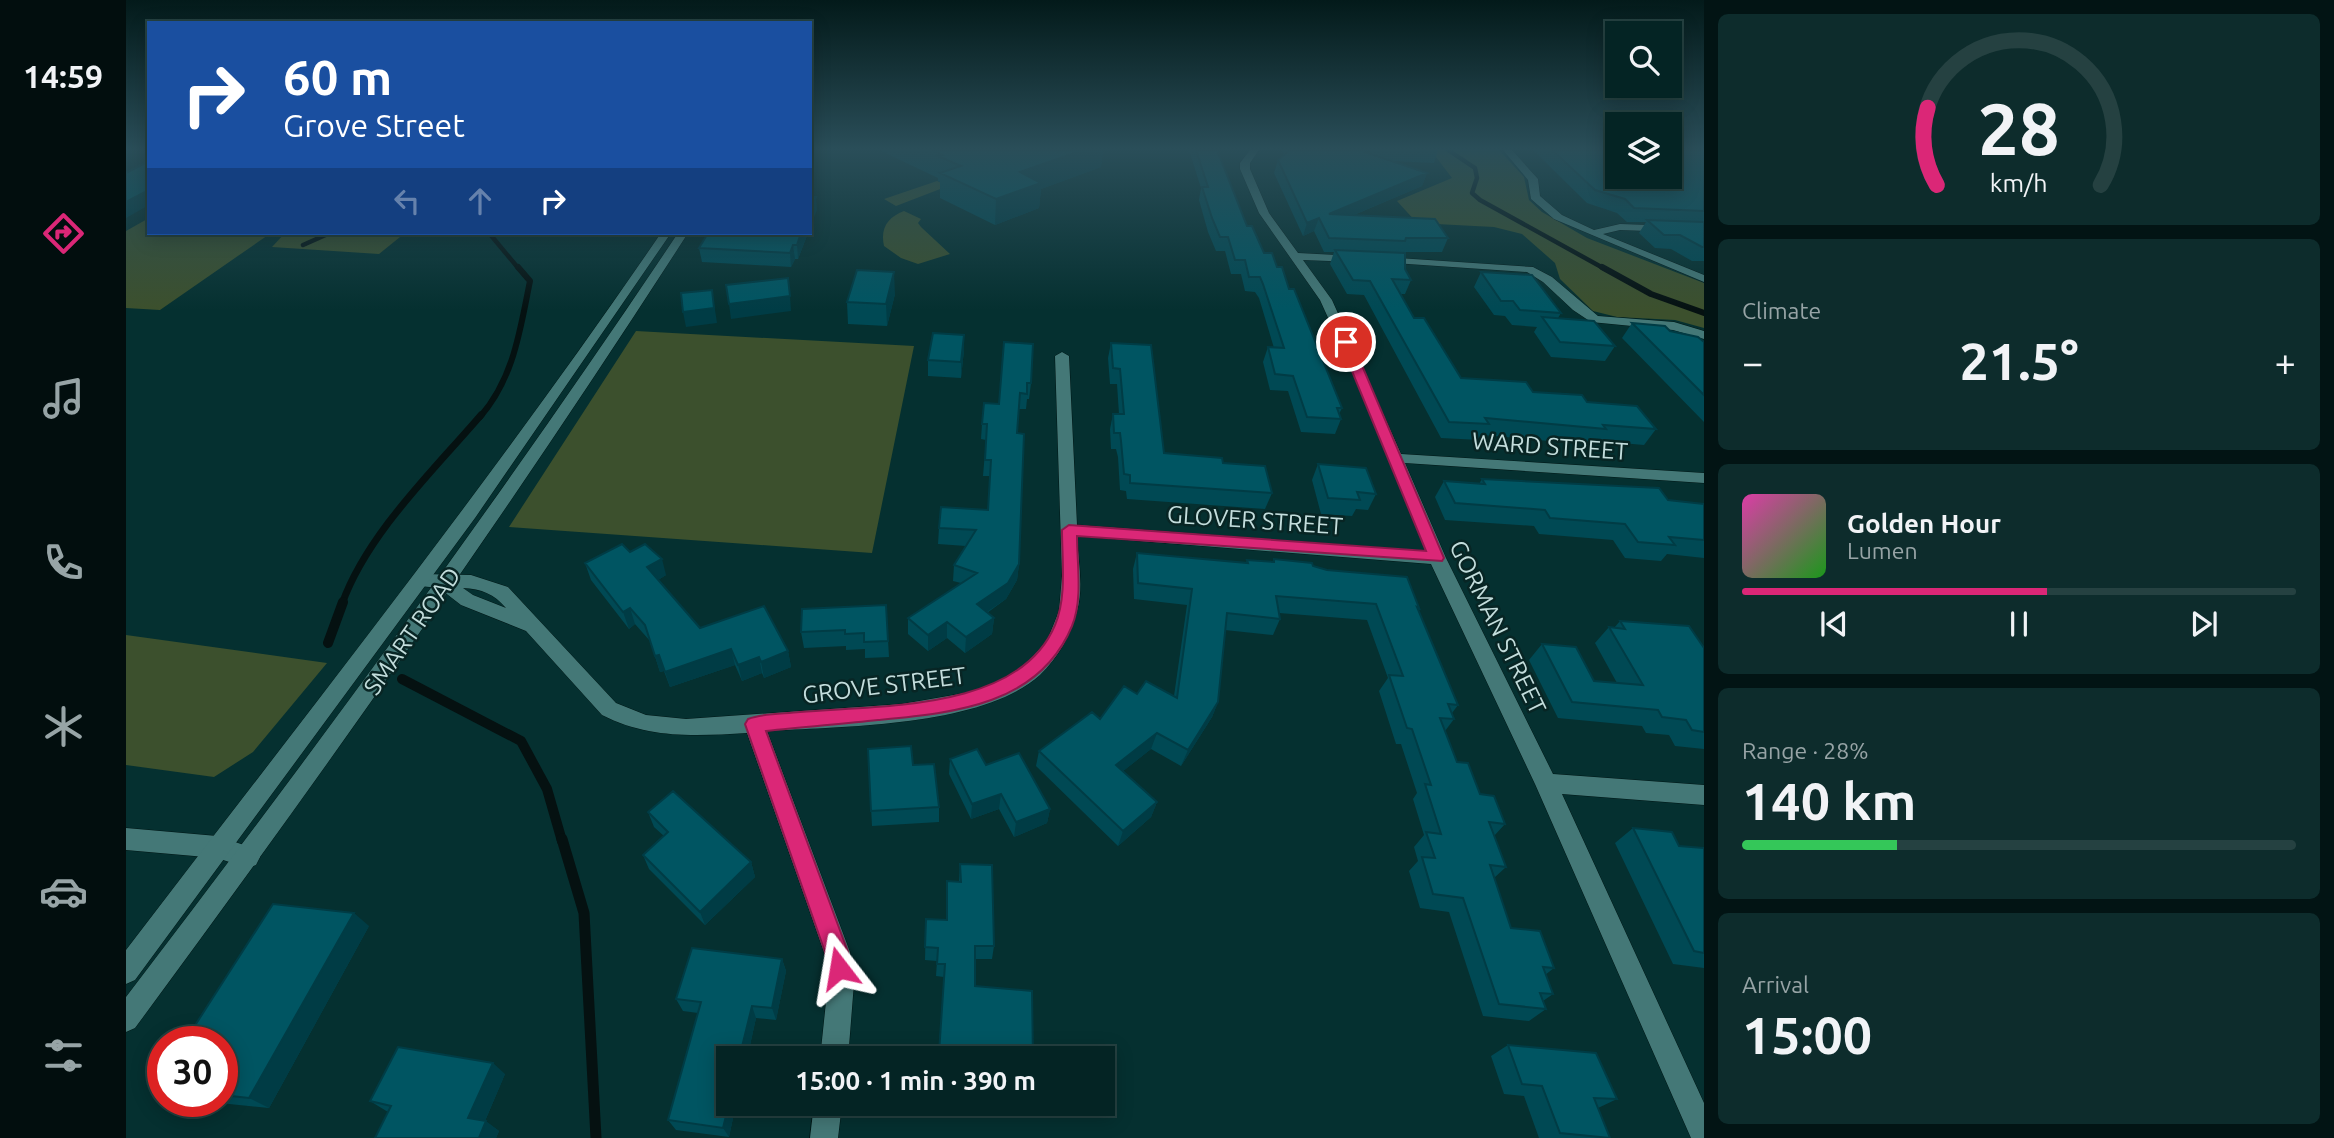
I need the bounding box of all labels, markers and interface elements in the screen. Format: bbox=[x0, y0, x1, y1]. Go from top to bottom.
map controls bbox=[1605, 21, 1682, 189]
button: search bbox=[1605, 21, 1682, 98]
icon: right bbox=[168, 49, 259, 140]
text: 60 m bbox=[283, 49, 392, 104]
text: 14:59 bbox=[23, 58, 103, 94]
text: 28 bbox=[1978, 88, 2060, 170]
text: Grove Street bbox=[283, 107, 465, 143]
button: layers bbox=[1605, 112, 1682, 189]
text: km/h bbox=[1990, 169, 2048, 197]
icon: left bbox=[388, 182, 426, 220]
icon: ahead bbox=[461, 182, 499, 220]
icon: right bbox=[534, 182, 572, 220]
icon: directions bbox=[39, 209, 88, 258]
text: Climate bbox=[1742, 298, 1821, 323]
pin bbox=[1316, 312, 1376, 372]
icon: arrive bbox=[1327, 323, 1365, 361]
text: 21.5° bbox=[1959, 332, 2079, 390]
text: − bbox=[1742, 341, 1763, 383]
text: + bbox=[2275, 341, 2296, 383]
icon: music bbox=[39, 374, 88, 423]
street label: WARD STREET bbox=[1471, 427, 1629, 465]
street label: GLOVER STREET bbox=[1166, 500, 1344, 540]
text: Golden Hour bbox=[1847, 509, 2001, 538]
street label: GORMAN STREET bbox=[1444, 536, 1552, 718]
icon: phone bbox=[39, 538, 88, 587]
text: Lumen bbox=[1847, 538, 1918, 563]
street label: SMART ROAD bbox=[358, 562, 466, 700]
icon: previous bbox=[1815, 605, 1853, 643]
icon: pause bbox=[2000, 605, 2038, 643]
icon: next bbox=[2185, 605, 2223, 643]
street label: GROVE STREET bbox=[801, 662, 967, 708]
icon: climate bbox=[39, 702, 88, 751]
text: Range · 28% bbox=[1742, 738, 1869, 763]
text: 140 km bbox=[1742, 772, 1916, 830]
icon: car bbox=[39, 867, 88, 916]
position arrow bbox=[802, 931, 876, 1005]
text: Arrival bbox=[1742, 972, 1809, 997]
text: 15:00 bbox=[1742, 1006, 1872, 1064]
speed limit sign: 30 bbox=[147, 1026, 238, 1117]
icon: filters bbox=[39, 1031, 88, 1080]
text: 15:00 · 1 min · 390 m bbox=[795, 1066, 1036, 1095]

